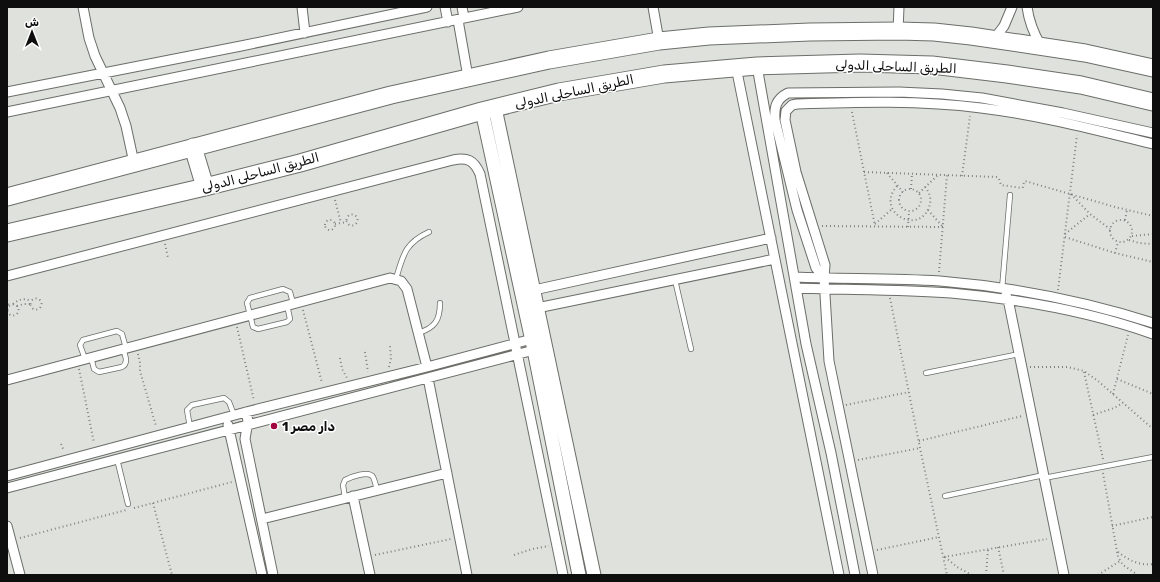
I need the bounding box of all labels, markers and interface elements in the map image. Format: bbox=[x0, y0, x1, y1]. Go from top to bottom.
north arrow bbox=[12, 12, 52, 52]
text: ش bbox=[25, 16, 39, 29]
street label: الطريق الساحلى الدولى bbox=[835, 57, 957, 77]
street label: الطريق الساحلى الدولى bbox=[513, 72, 635, 112]
street label: الطريق الساحلى الدولى bbox=[200, 150, 321, 196]
place label: دار مصر 1 bbox=[282, 419, 335, 434]
marker: دار مصر 1 bbox=[269, 421, 279, 431]

